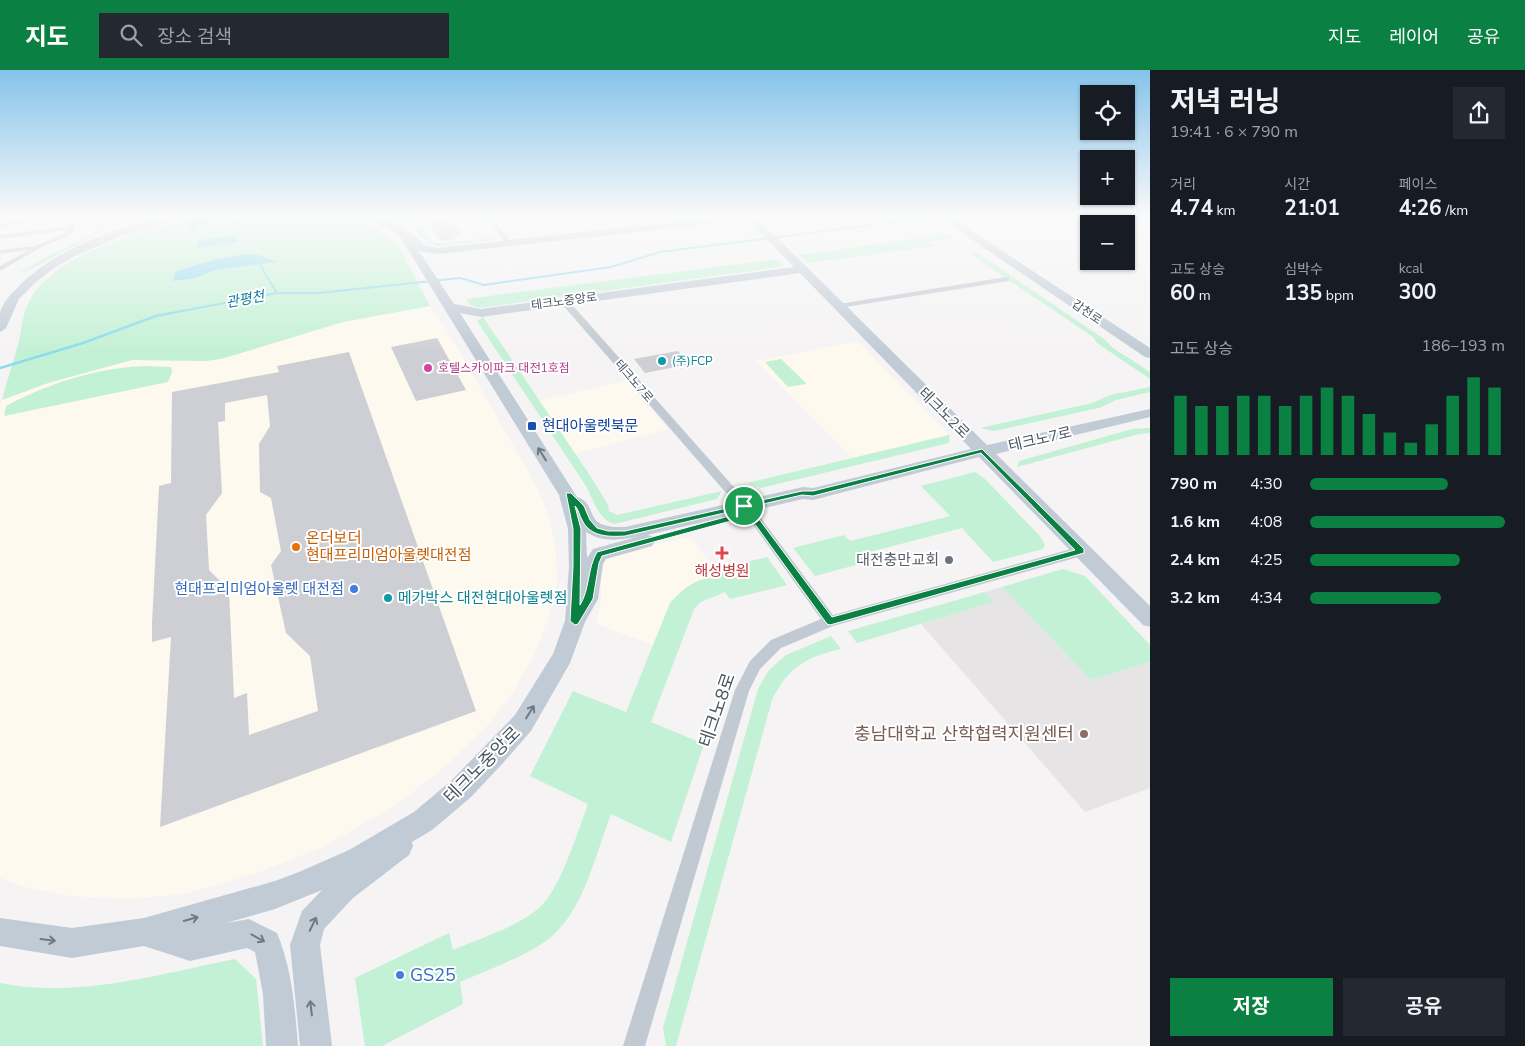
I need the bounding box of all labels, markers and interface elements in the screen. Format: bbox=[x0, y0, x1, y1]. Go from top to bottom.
search box bbox=[99, 13, 449, 58]
text: 지도 bbox=[25, 21, 69, 53]
icon: search bbox=[117, 21, 145, 49]
text: 장소 검색 bbox=[157, 24, 232, 50]
text: 지도 bbox=[1328, 25, 1361, 49]
text: 레이어 bbox=[1389, 25, 1439, 49]
text: 공유 bbox=[1467, 25, 1500, 49]
text: 저녁 러닝 bbox=[1170, 83, 1281, 121]
map controls bbox=[1080, 85, 1135, 270]
button: locate bbox=[1080, 85, 1135, 140]
button: share bbox=[1453, 87, 1505, 139]
text: 19:41 · 6 × 790 m bbox=[1170, 121, 1298, 143]
button: + bbox=[1080, 150, 1135, 205]
text: 거리 bbox=[1170, 175, 1196, 194]
text: 시간 bbox=[1284, 175, 1310, 194]
text: 페이스 bbox=[1399, 175, 1437, 194]
text: 4.74 bbox=[1170, 194, 1213, 222]
text: 21:01 bbox=[1284, 194, 1340, 222]
text: 4:26 bbox=[1399, 194, 1442, 222]
text: km bbox=[1213, 201, 1236, 220]
text: /km bbox=[1442, 201, 1468, 220]
button: − bbox=[1080, 215, 1135, 270]
text: kcal bbox=[1399, 259, 1423, 278]
text: 고도 상승 bbox=[1170, 260, 1225, 279]
text: 심박수 bbox=[1284, 260, 1323, 279]
text: 300 bbox=[1399, 278, 1436, 306]
text: 60 bbox=[1170, 279, 1195, 307]
text: 135 bbox=[1284, 279, 1322, 307]
water label: 관평천 bbox=[224, 286, 267, 313]
text: m bbox=[1195, 286, 1211, 305]
text: bpm bbox=[1322, 286, 1354, 305]
street label: 테크노중앙로 bbox=[530, 288, 598, 314]
street label: 갑천로 bbox=[1069, 296, 1105, 328]
text: 186–193 m bbox=[1422, 335, 1505, 357]
text: 고도 상승 bbox=[1170, 338, 1233, 360]
place label: (주)FCP bbox=[672, 353, 713, 369]
marker: (주)FCP bbox=[656, 355, 668, 367]
street label: 테크노7로 bbox=[611, 356, 657, 406]
place label: 호텔스카이파크 대전1호점 bbox=[438, 360, 570, 376]
marker: 호텔스카이파크 대전1호점 bbox=[422, 362, 434, 374]
street label: 테크노2로 bbox=[914, 383, 974, 443]
place label: 현대아울렛북문 bbox=[542, 416, 639, 436]
marker: 현대아울렛북문 bbox=[526, 420, 538, 432]
street label: 테크노7로 bbox=[1006, 422, 1074, 456]
one-way arrow bbox=[537, 447, 547, 461]
text: 790 m bbox=[1170, 473, 1217, 495]
text: 4:30 bbox=[1250, 473, 1282, 495]
pin bbox=[723, 485, 765, 527]
icon: arrive bbox=[730, 492, 758, 520]
text: 1.6 km bbox=[1170, 511, 1220, 533]
text: 4:08 bbox=[1250, 511, 1282, 533]
place label: 온더보더 현대프리미엄아울렛대전점 bbox=[306, 528, 472, 565]
marker: 온더보더 현대프리미엄아울렛대전점 bbox=[290, 541, 302, 553]
marker: 해성병원 bbox=[715, 546, 729, 560]
text: 2.4 km bbox=[1170, 549, 1220, 571]
text: 4:25 bbox=[1250, 549, 1282, 571]
place label: 대전충만교회 bbox=[856, 550, 939, 570]
marker: 대전충만교회 bbox=[943, 554, 955, 566]
place label: 해성병원 bbox=[694, 561, 750, 581]
place label: 현대프리미엄아울렛 대전점 bbox=[175, 579, 344, 599]
marker: 현대프리미엄아울렛 대전점 bbox=[348, 583, 360, 595]
text: 3.2 km bbox=[1170, 587, 1220, 609]
text: 4:34 bbox=[1250, 587, 1282, 609]
place label: 메가박스 대전현대아울렛점 bbox=[398, 588, 567, 608]
marker: 메가박스 대전현대아울렛점 bbox=[382, 592, 394, 604]
street label: 테크노8로 bbox=[693, 670, 741, 750]
one-way arrow bbox=[525, 705, 535, 719]
street label: 테크노중앙로 bbox=[438, 721, 526, 809]
place label: 충남대학교 산학협력지원센터 bbox=[854, 722, 1074, 746]
marker: 충남대학교 산학협력지원센터 bbox=[1078, 728, 1090, 740]
one-way arrow bbox=[183, 913, 199, 923]
one-way arrow bbox=[308, 916, 318, 931]
one-way arrow bbox=[251, 934, 265, 944]
one-way arrow bbox=[40, 935, 56, 945]
place label: GS25 bbox=[410, 963, 456, 987]
marker: GS25 bbox=[394, 969, 406, 981]
button: 저장 bbox=[1170, 978, 1333, 1036]
button: 공유 bbox=[1343, 978, 1505, 1036]
one-way arrow bbox=[306, 1001, 316, 1017]

